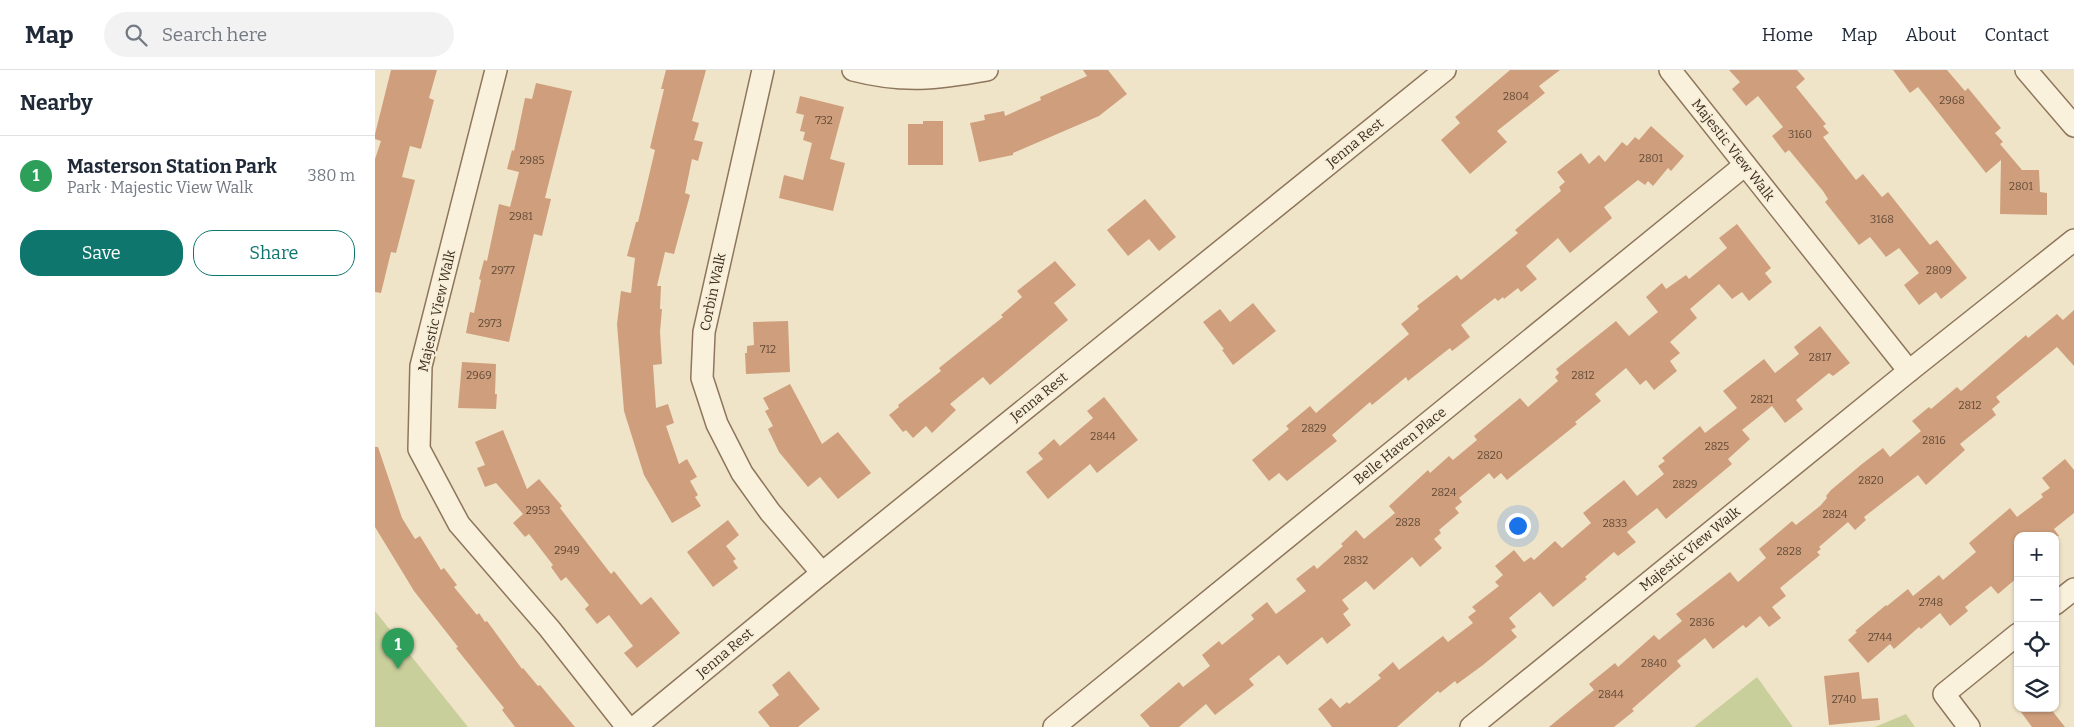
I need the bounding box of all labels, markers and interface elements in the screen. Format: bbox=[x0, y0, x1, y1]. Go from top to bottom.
search box bbox=[104, 12, 454, 57]
text: Map bbox=[25, 21, 74, 49]
icon: search bbox=[122, 21, 150, 49]
text: Search here bbox=[162, 23, 267, 46]
text: Home bbox=[1762, 24, 1813, 46]
text: Map bbox=[1841, 24, 1877, 46]
text: About bbox=[1905, 24, 1956, 46]
text: Contact bbox=[1984, 24, 2049, 46]
text: Nearby bbox=[20, 90, 93, 116]
house number: 2804 bbox=[1503, 90, 1530, 103]
house number: 2968 bbox=[1939, 94, 1965, 107]
street label: Majestic View Walk bbox=[1688, 96, 1778, 204]
house number: 732 bbox=[815, 114, 833, 127]
street label: Jenna Rest bbox=[1322, 115, 1387, 172]
house number: 3160 bbox=[1788, 128, 1812, 141]
house number: 2801 bbox=[1639, 152, 1664, 165]
house number: 2985 bbox=[520, 154, 545, 167]
text: Masterson Station Park bbox=[67, 155, 277, 178]
text: 1 bbox=[33, 166, 39, 185]
text: 380 m bbox=[308, 166, 355, 185]
text: Park · Majestic View Walk bbox=[67, 178, 253, 197]
house number: 2801 bbox=[2009, 180, 2034, 193]
house number: 2981 bbox=[509, 210, 533, 223]
house number: 3168 bbox=[1870, 213, 1894, 226]
button: Save bbox=[20, 230, 183, 276]
button: Share bbox=[193, 230, 355, 276]
street label: Majestic View Walk bbox=[415, 248, 459, 374]
street label: Corbin Walk bbox=[696, 251, 730, 333]
house number: 2977 bbox=[491, 264, 515, 277]
house number: 2809 bbox=[1926, 264, 1952, 277]
house number: 2973 bbox=[478, 317, 502, 330]
house number: 712 bbox=[760, 343, 776, 356]
house number: 2817 bbox=[1809, 351, 1832, 364]
house number: 2969 bbox=[466, 369, 492, 382]
street label: Jenna Rest bbox=[1006, 369, 1071, 426]
house number: 2812 bbox=[1571, 369, 1595, 382]
house number: 2821 bbox=[1750, 393, 1774, 406]
house number: 2812 bbox=[1958, 399, 1982, 412]
street label: Belle Haven Place bbox=[1350, 404, 1450, 488]
house number: 2829 bbox=[1301, 422, 1327, 435]
house number: 2844 bbox=[1090, 430, 1116, 443]
house number: 2816 bbox=[1922, 434, 1946, 447]
house number: 2825 bbox=[1705, 440, 1729, 453]
house number: 2820 bbox=[1477, 449, 1503, 462]
house number: 2820 bbox=[1858, 474, 1884, 487]
house number: 2829 bbox=[1672, 478, 1698, 491]
house number: 2824 bbox=[1431, 486, 1457, 499]
street label: Majestic View Walk bbox=[1636, 503, 1744, 595]
house number: 2953 bbox=[526, 504, 550, 517]
house number: 2824 bbox=[1822, 508, 1848, 521]
your location bbox=[1505, 513, 1531, 539]
house number: 2828 bbox=[1395, 516, 1421, 529]
house number: 2833 bbox=[1603, 517, 1627, 530]
map controls bbox=[2014, 532, 2059, 712]
button: + bbox=[2014, 532, 2059, 577]
house number: 2949 bbox=[554, 544, 580, 557]
house number: 2828 bbox=[1776, 545, 1802, 558]
house number: 2832 bbox=[1344, 554, 1368, 567]
button: − bbox=[2014, 577, 2059, 622]
house number: 2748 bbox=[1919, 596, 1943, 609]
house number: 2836 bbox=[1689, 616, 1715, 629]
button: locate bbox=[2014, 622, 2059, 667]
street label: Jenna Rest bbox=[692, 624, 757, 682]
pin: 1 bbox=[382, 628, 414, 669]
house number: 2744 bbox=[1868, 631, 1893, 644]
house number: 2840 bbox=[1641, 657, 1667, 670]
button: layers bbox=[2014, 667, 2059, 712]
house number: 2844 bbox=[1598, 688, 1624, 701]
house number: 2740 bbox=[1832, 693, 1856, 706]

